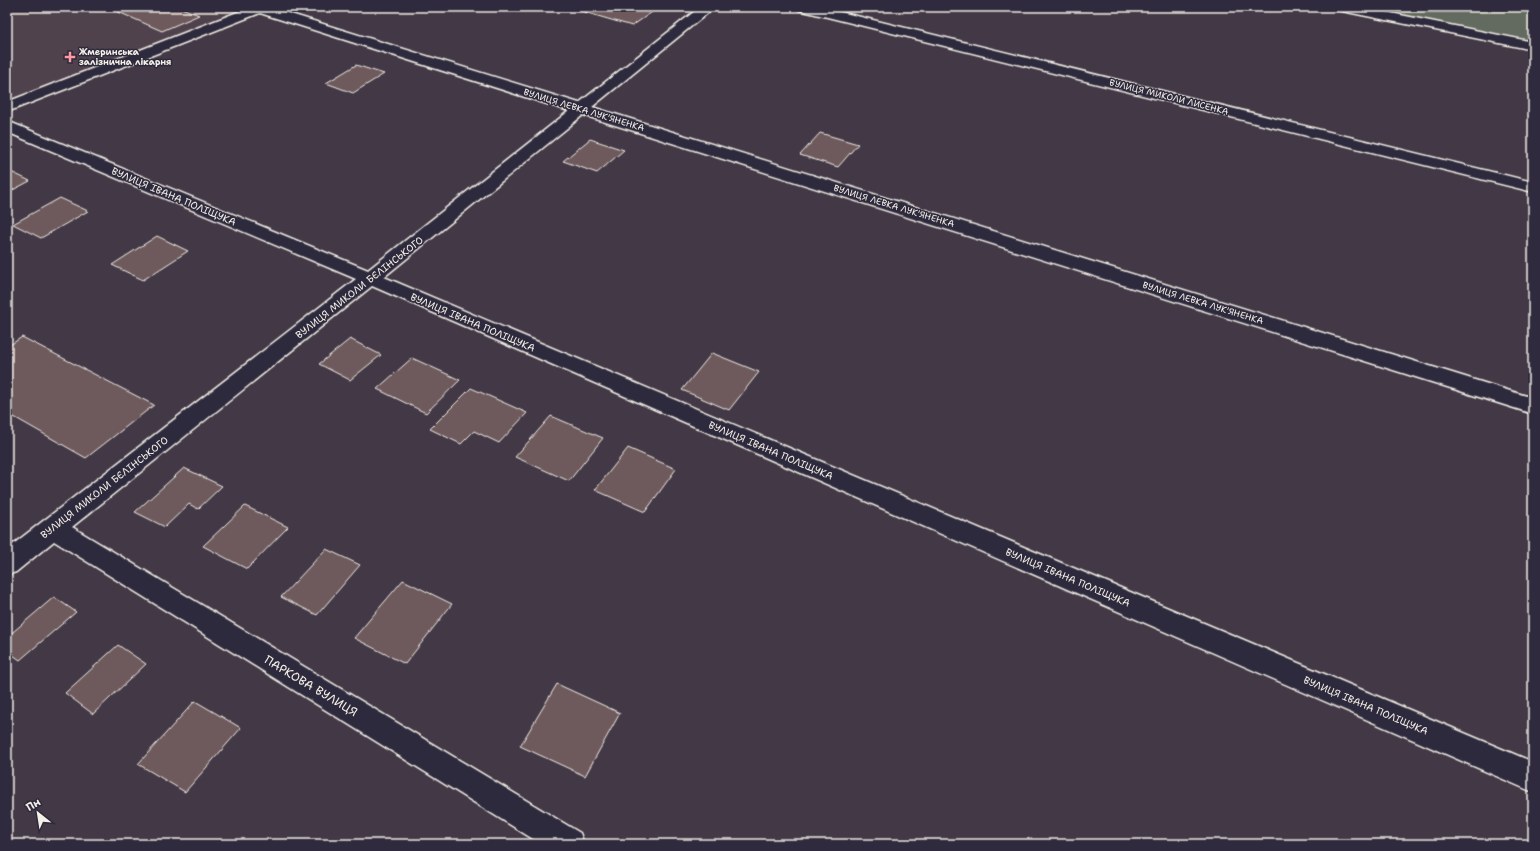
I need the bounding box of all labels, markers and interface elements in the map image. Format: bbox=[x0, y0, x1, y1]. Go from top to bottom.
place label: Жмеринська залізнична лікарня bbox=[79, 46, 171, 68]
marker: Жмеринська залізнична лікарня bbox=[64, 51, 76, 63]
street label: ВУЛИЦЯ МИКОЛИ ЛИСЕНКА bbox=[1108, 76, 1230, 118]
street label: ВУЛИЦЯ ЛЕВКА ЛУК'ЯНЕНКА bbox=[522, 86, 646, 134]
street label: ВУЛИЦЯ ІВАНА ПОЛІЩУКА bbox=[109, 164, 238, 229]
street label: ВУЛИЦЯ ЛЕВКА ЛУК'ЯНЕНКА bbox=[832, 182, 956, 230]
street label: ВУЛИЦЯ МИКОЛИ БЄЛІНСЬКОГО bbox=[293, 234, 426, 341]
street label: ВУЛИЦЯ ЛЕВКА ЛУК'ЯНЕНКА bbox=[1141, 279, 1265, 327]
street label: ВУЛИЦЯ ІВАНА ПОЛІЩУКА bbox=[408, 290, 537, 355]
street label: ВУЛИЦЯ ІВАНА ПОЛІЩУКА bbox=[706, 418, 835, 483]
street label: ВУЛИЦЯ МИКОЛИ БЄЛІНСЬКОГО bbox=[38, 434, 171, 541]
street label: ВУЛИЦЯ ІВАНА ПОЛІЩУКА bbox=[1003, 545, 1132, 610]
street label: ПАРКОВА ВУЛИЦЯ bbox=[261, 652, 361, 720]
street label: ВУЛИЦЯ ІВАНА ПОЛІЩУКА bbox=[1301, 673, 1430, 738]
north arrow bbox=[18, 793, 58, 833]
text: Пн bbox=[23, 795, 43, 815]

